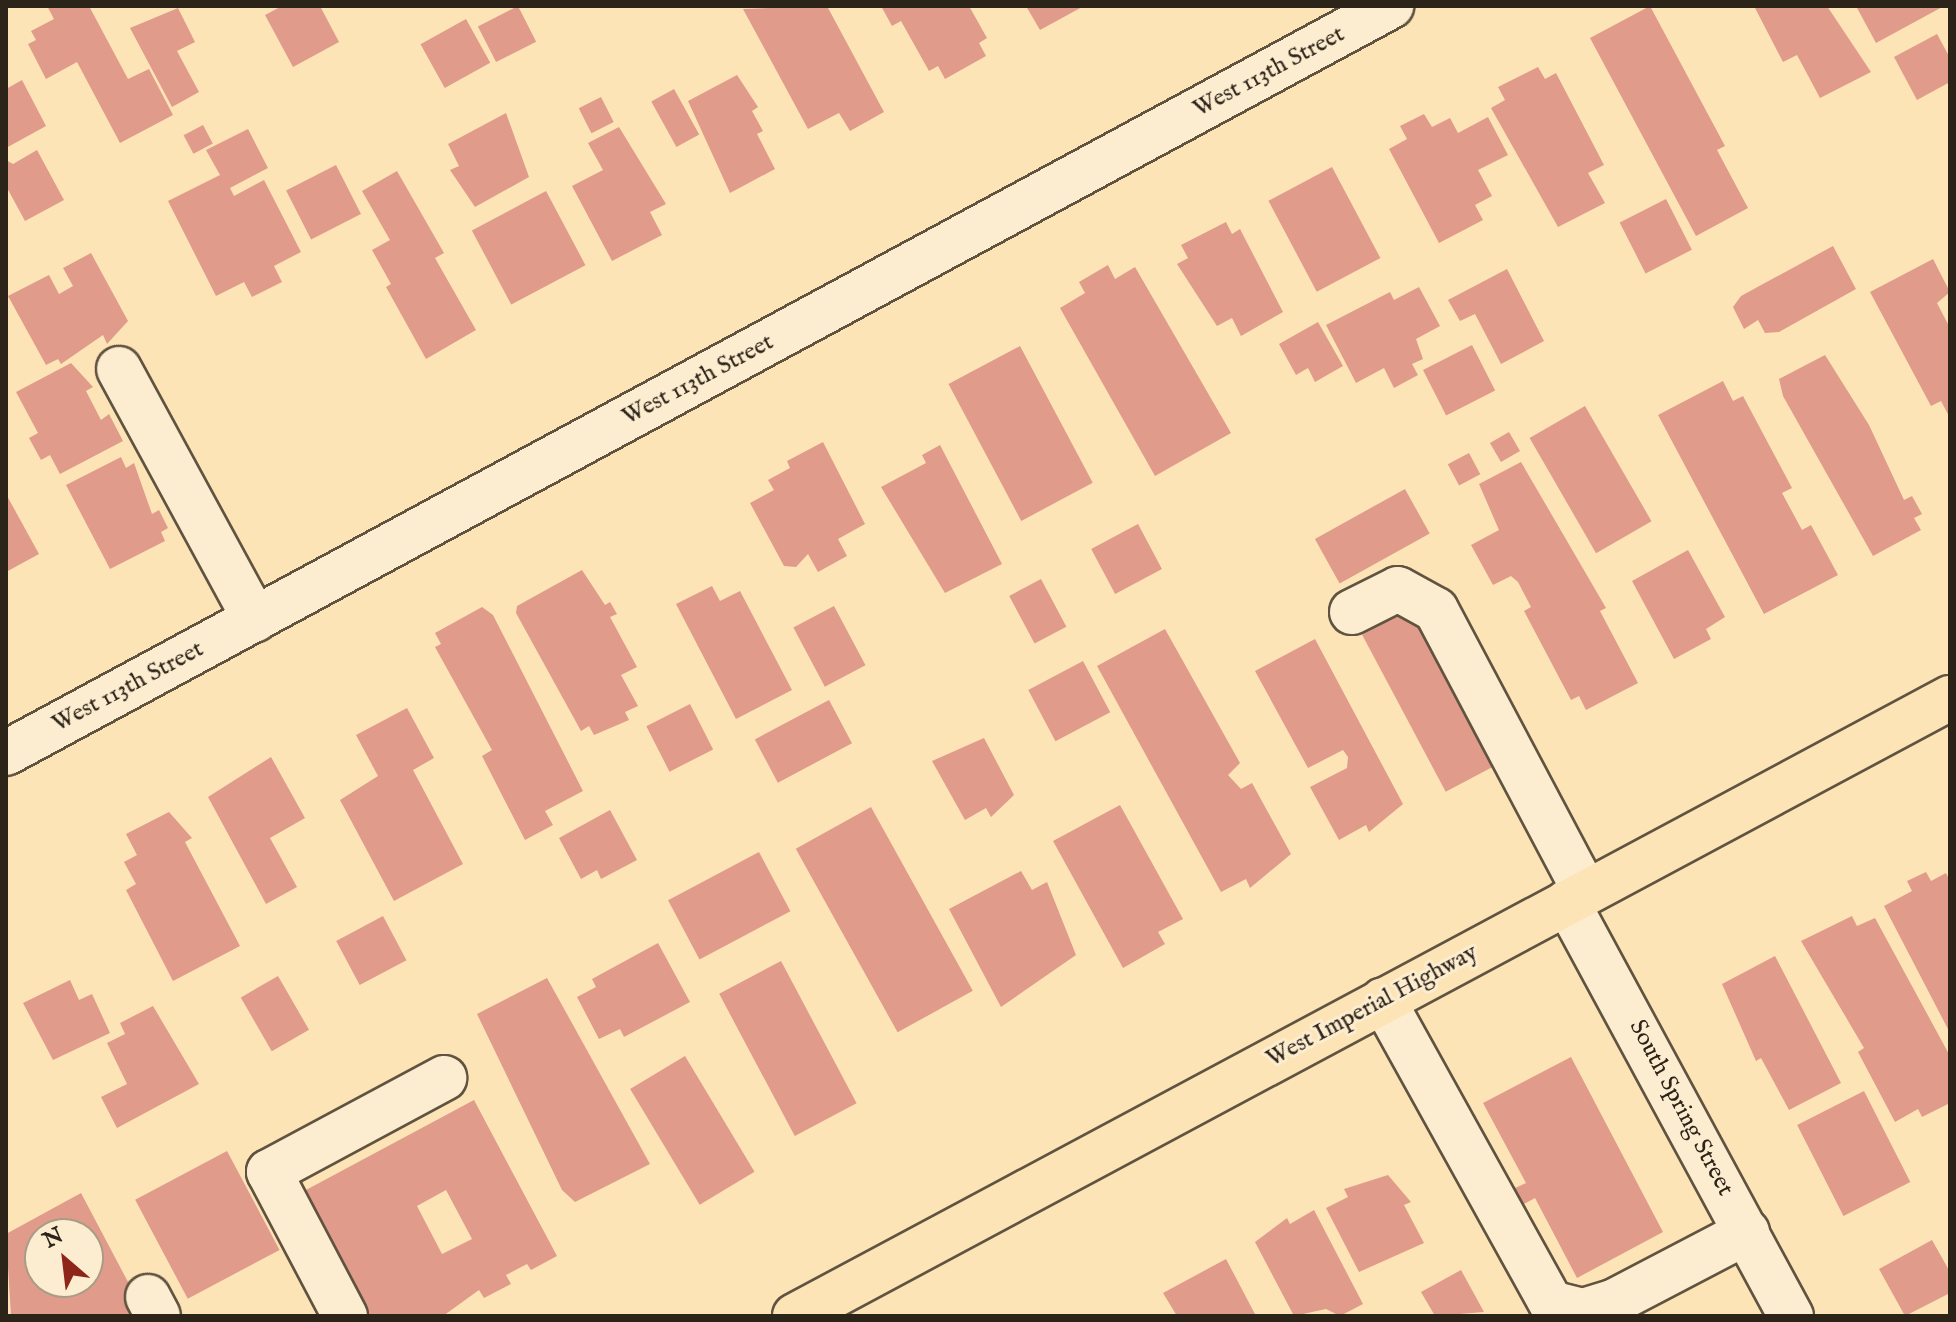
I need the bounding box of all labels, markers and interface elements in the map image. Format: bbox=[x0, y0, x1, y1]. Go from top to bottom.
street label: West 113th Street bbox=[1188, 20, 1350, 124]
street label: West 113th Street bbox=[617, 328, 779, 432]
street label: West 113th Street bbox=[47, 635, 209, 739]
street label: West Imperial Highway bbox=[1261, 938, 1483, 1074]
street label: South Spring Street bbox=[1623, 1015, 1739, 1201]
north arrow bbox=[24, 1218, 104, 1298]
text: N bbox=[39, 1222, 69, 1255]

